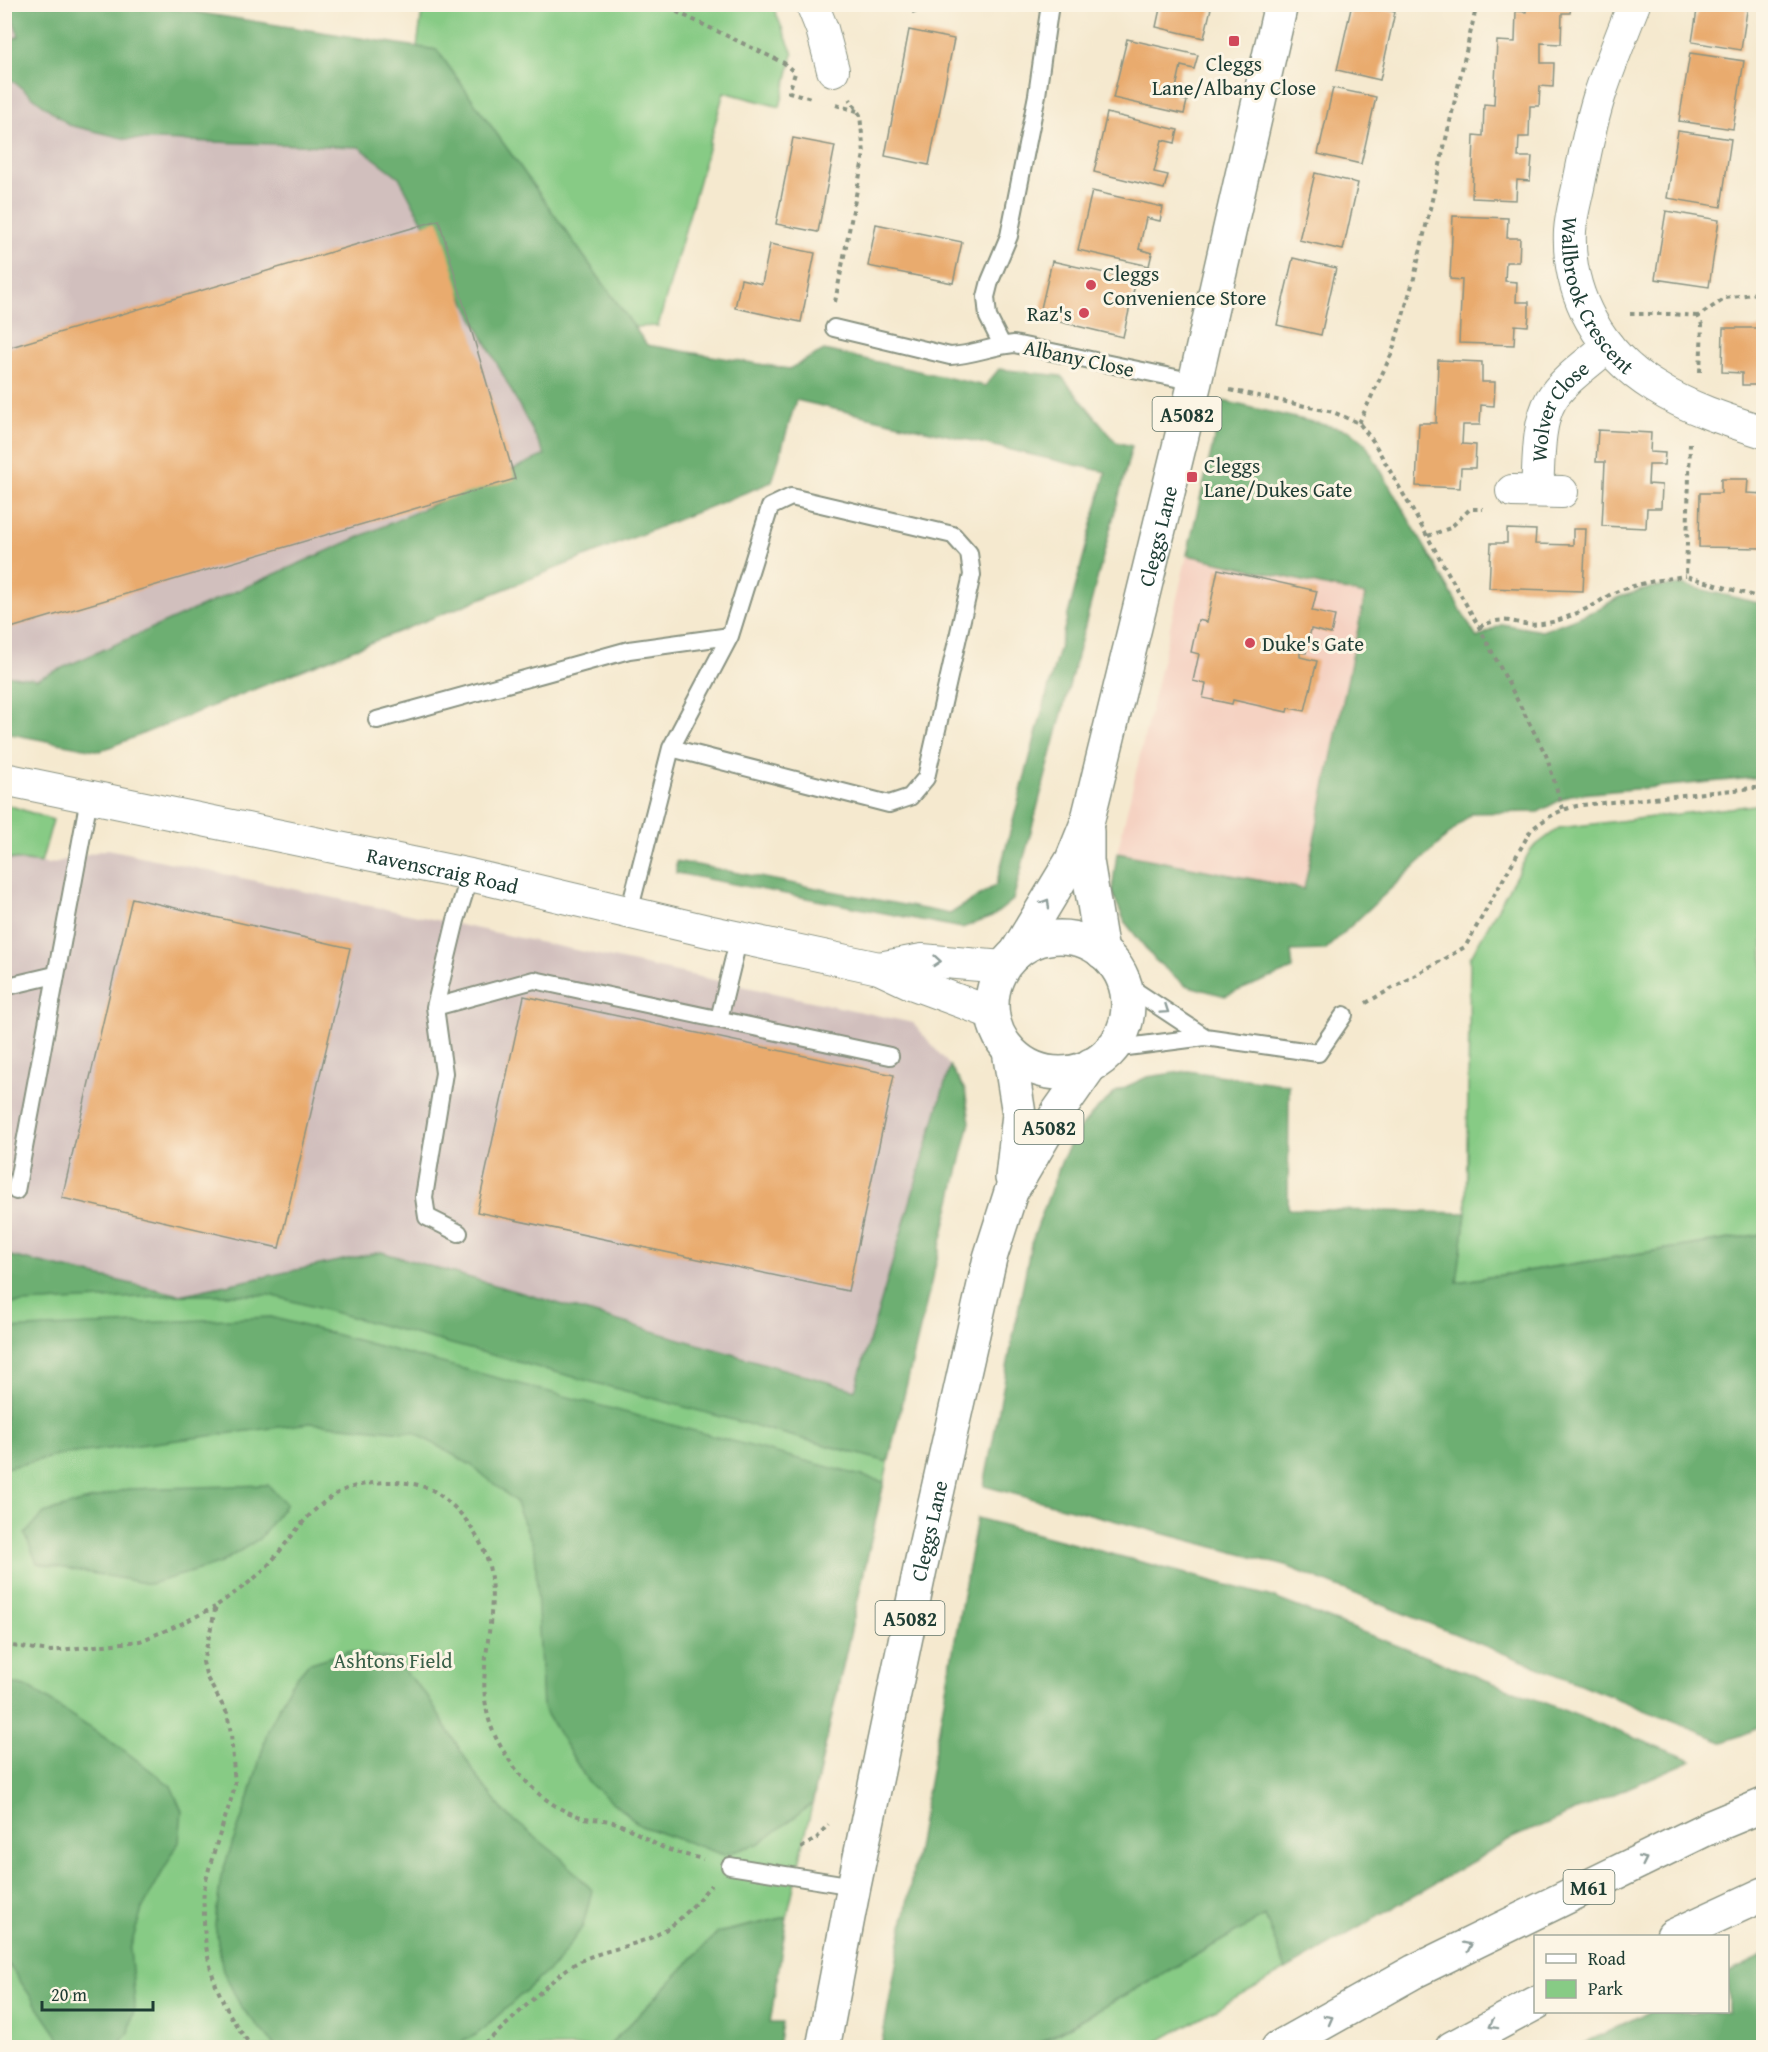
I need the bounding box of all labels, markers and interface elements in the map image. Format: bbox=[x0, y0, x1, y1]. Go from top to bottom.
marker: Cleggs Lane/Albany Close bbox=[1227, 34, 1241, 48]
place label: Cleggs Lane/Albany Close bbox=[1152, 48, 1316, 103]
street label: Wallbrook Crescent bbox=[1554, 215, 1642, 382]
place label: Cleggs Convenience Store bbox=[1103, 258, 1267, 313]
marker: Cleggs Convenience Store bbox=[1084, 278, 1098, 292]
place label: Raz's bbox=[1027, 298, 1072, 329]
marker: Raz's bbox=[1077, 306, 1091, 320]
street label: Albany Close bbox=[1021, 331, 1137, 385]
street label: Wolver Close bbox=[1523, 353, 1596, 463]
road number: A5082 bbox=[1152, 397, 1222, 431]
place label: Cleggs Lane/Dukes Gate bbox=[1204, 450, 1353, 505]
marker: Cleggs Lane/Dukes Gate bbox=[1185, 470, 1199, 484]
street label: Cleggs Lane bbox=[1130, 482, 1185, 590]
place label: Duke's Gate bbox=[1262, 628, 1364, 659]
marker: Duke's Gate bbox=[1243, 636, 1257, 650]
street label: Ravenscraig Road bbox=[364, 839, 522, 902]
one-way arrow bbox=[1039, 899, 1051, 909]
one-way arrow bbox=[932, 954, 941, 967]
one-way arrow bbox=[1158, 1003, 1169, 1014]
road number: A5082 bbox=[1014, 1110, 1084, 1144]
street label: Cleggs Lane bbox=[902, 1477, 955, 1584]
road number: A5082 bbox=[876, 1601, 944, 1635]
park label: Ashtons Field bbox=[334, 1645, 453, 1676]
one-way arrow bbox=[1636, 1856, 1647, 1868]
road number: M61 bbox=[1564, 1870, 1614, 1904]
legend bbox=[1534, 1935, 1729, 2013]
one-way arrow bbox=[1461, 1941, 1472, 1953]
text: Road bbox=[1588, 1945, 1626, 1972]
scale bar bbox=[42, 1974, 153, 2012]
text: Park bbox=[1588, 1975, 1624, 2002]
text: 20 m bbox=[51, 1981, 87, 2008]
one-way arrow bbox=[1323, 2015, 1334, 2026]
one-way arrow bbox=[1489, 2018, 1500, 2029]

